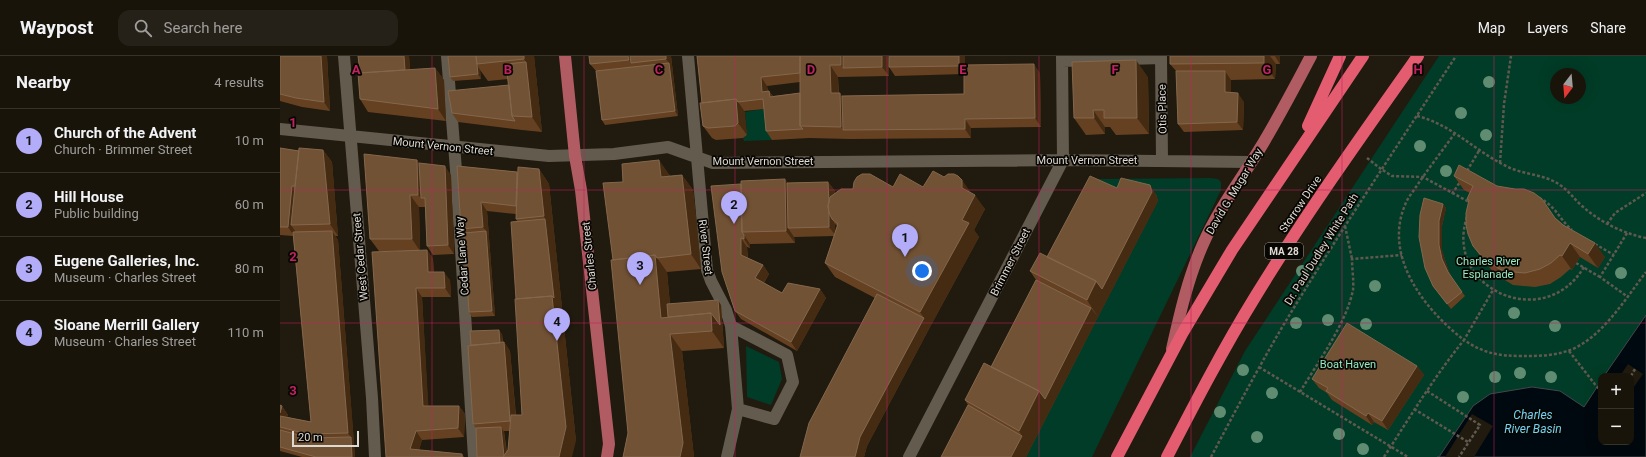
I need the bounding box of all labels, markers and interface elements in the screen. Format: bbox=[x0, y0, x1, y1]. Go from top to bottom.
search box bbox=[118, 10, 398, 46]
text: Waypost bbox=[20, 16, 94, 39]
icon: search bbox=[132, 17, 154, 39]
text: Search here bbox=[164, 19, 242, 37]
text: Map bbox=[1478, 20, 1505, 36]
text: Layers bbox=[1527, 20, 1568, 36]
text: Share bbox=[1590, 20, 1626, 36]
text: A bbox=[352, 62, 361, 77]
text: B bbox=[504, 62, 512, 77]
text: C bbox=[655, 62, 664, 77]
text: D bbox=[807, 62, 815, 77]
text: E bbox=[959, 62, 967, 77]
text: F bbox=[1111, 62, 1119, 77]
text: G bbox=[1263, 62, 1272, 77]
text: H bbox=[1413, 62, 1423, 77]
north arrow bbox=[1550, 68, 1586, 104]
text: Nearby bbox=[16, 72, 71, 92]
text: 4 results bbox=[214, 75, 264, 90]
street label: Otis Place bbox=[1156, 84, 1169, 134]
text: 1 bbox=[289, 115, 297, 130]
text: Church of the Advent bbox=[54, 124, 196, 142]
text: 1 bbox=[25, 133, 33, 148]
text: 10 m bbox=[235, 133, 264, 148]
street label: Mount Vernon Street bbox=[392, 135, 494, 158]
text: Church · Brimmer Street bbox=[54, 142, 192, 157]
street label: David G. Mugar Way bbox=[1204, 145, 1266, 237]
street label: Mount Vernon Street bbox=[1037, 154, 1138, 167]
street label: Mount Vernon Street bbox=[713, 155, 814, 168]
street label: Storrow Drive bbox=[1277, 173, 1324, 235]
text: Hill House bbox=[54, 188, 124, 206]
pin: 2 bbox=[721, 191, 747, 224]
street label: Dr. Paul Dudley White Path bbox=[1282, 191, 1361, 308]
text: 2 bbox=[25, 197, 33, 212]
text: 60 m bbox=[235, 197, 264, 212]
text: Public building bbox=[54, 206, 139, 221]
street label: West Cedar Street bbox=[350, 212, 371, 301]
street label: Cedar Lane Way bbox=[453, 215, 472, 296]
street label: River Street bbox=[696, 218, 715, 276]
street label: Charles Street bbox=[579, 221, 600, 291]
pin: 1 bbox=[892, 224, 918, 257]
street label: Brimmer Street bbox=[988, 226, 1033, 298]
road number: MA 28 bbox=[1265, 243, 1303, 259]
text: 2 bbox=[289, 249, 297, 264]
text: Eugene Galleries, Inc. bbox=[54, 252, 200, 270]
pin: 3 bbox=[627, 252, 653, 285]
park label: Charles River Esplanade bbox=[1456, 255, 1520, 281]
text: 3 bbox=[25, 261, 33, 276]
text: 80 m bbox=[235, 261, 264, 276]
your location bbox=[912, 261, 932, 281]
text: Museum · Charles Street bbox=[54, 270, 196, 285]
pin: 4 bbox=[544, 308, 570, 341]
text: Sloane Merrill Gallery bbox=[54, 316, 199, 334]
text: 4 bbox=[25, 325, 33, 340]
text: 110 m bbox=[227, 325, 264, 340]
text: Museum · Charles Street bbox=[54, 334, 196, 349]
park label: Boat Haven bbox=[1320, 358, 1376, 371]
map controls bbox=[1598, 373, 1634, 445]
button: + bbox=[1598, 373, 1634, 409]
text: 3 bbox=[289, 383, 297, 398]
water label: Charles River Basin bbox=[1504, 408, 1562, 436]
button: − bbox=[1598, 409, 1634, 445]
scale bar bbox=[292, 429, 359, 448]
text: 20 m bbox=[298, 431, 323, 444]

